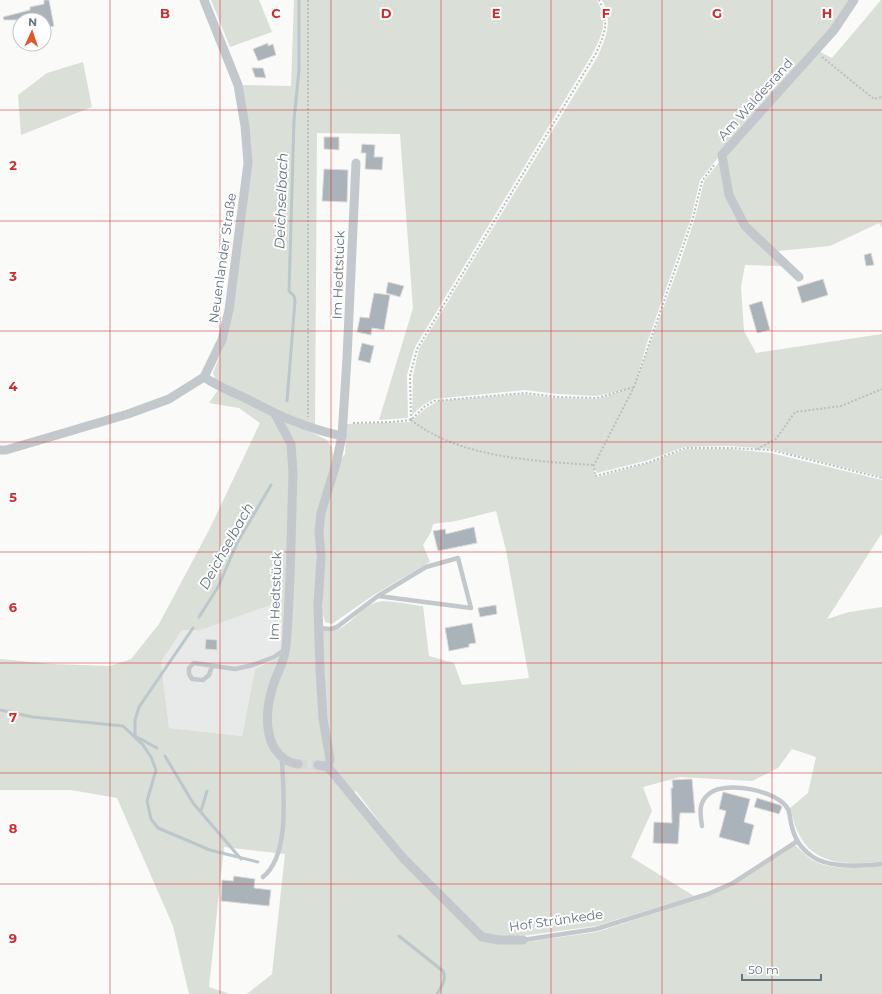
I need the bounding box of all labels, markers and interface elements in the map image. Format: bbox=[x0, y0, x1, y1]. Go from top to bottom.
text: B bbox=[160, 5, 170, 21]
text: C bbox=[271, 5, 281, 21]
text: D bbox=[381, 5, 392, 21]
text: E bbox=[492, 5, 501, 21]
text: F bbox=[602, 5, 610, 21]
text: G bbox=[712, 5, 722, 21]
text: H bbox=[822, 5, 832, 21]
north arrow bbox=[12, 12, 52, 52]
text: N bbox=[28, 15, 37, 29]
street label: Am Waldesrand bbox=[714, 55, 796, 143]
water label: Deichselbach bbox=[270, 153, 292, 249]
text: 2 bbox=[9, 157, 17, 173]
street label: Neuenlander Straße bbox=[205, 192, 239, 324]
street label: Im Hedtstück bbox=[328, 230, 348, 320]
text: 3 bbox=[8, 268, 17, 284]
text: 4 bbox=[9, 378, 18, 394]
text: 5 bbox=[9, 489, 17, 505]
water label: Deichselbach bbox=[195, 500, 257, 592]
street label: Im Hedtstück bbox=[265, 551, 285, 641]
text: 6 bbox=[9, 599, 18, 615]
text: 7 bbox=[9, 709, 17, 725]
text: 8 bbox=[9, 820, 18, 836]
street label: Hof Strünkede bbox=[508, 905, 604, 935]
text: 9 bbox=[9, 930, 17, 946]
scale bar bbox=[742, 956, 821, 982]
text: 50 m bbox=[748, 962, 779, 977]

